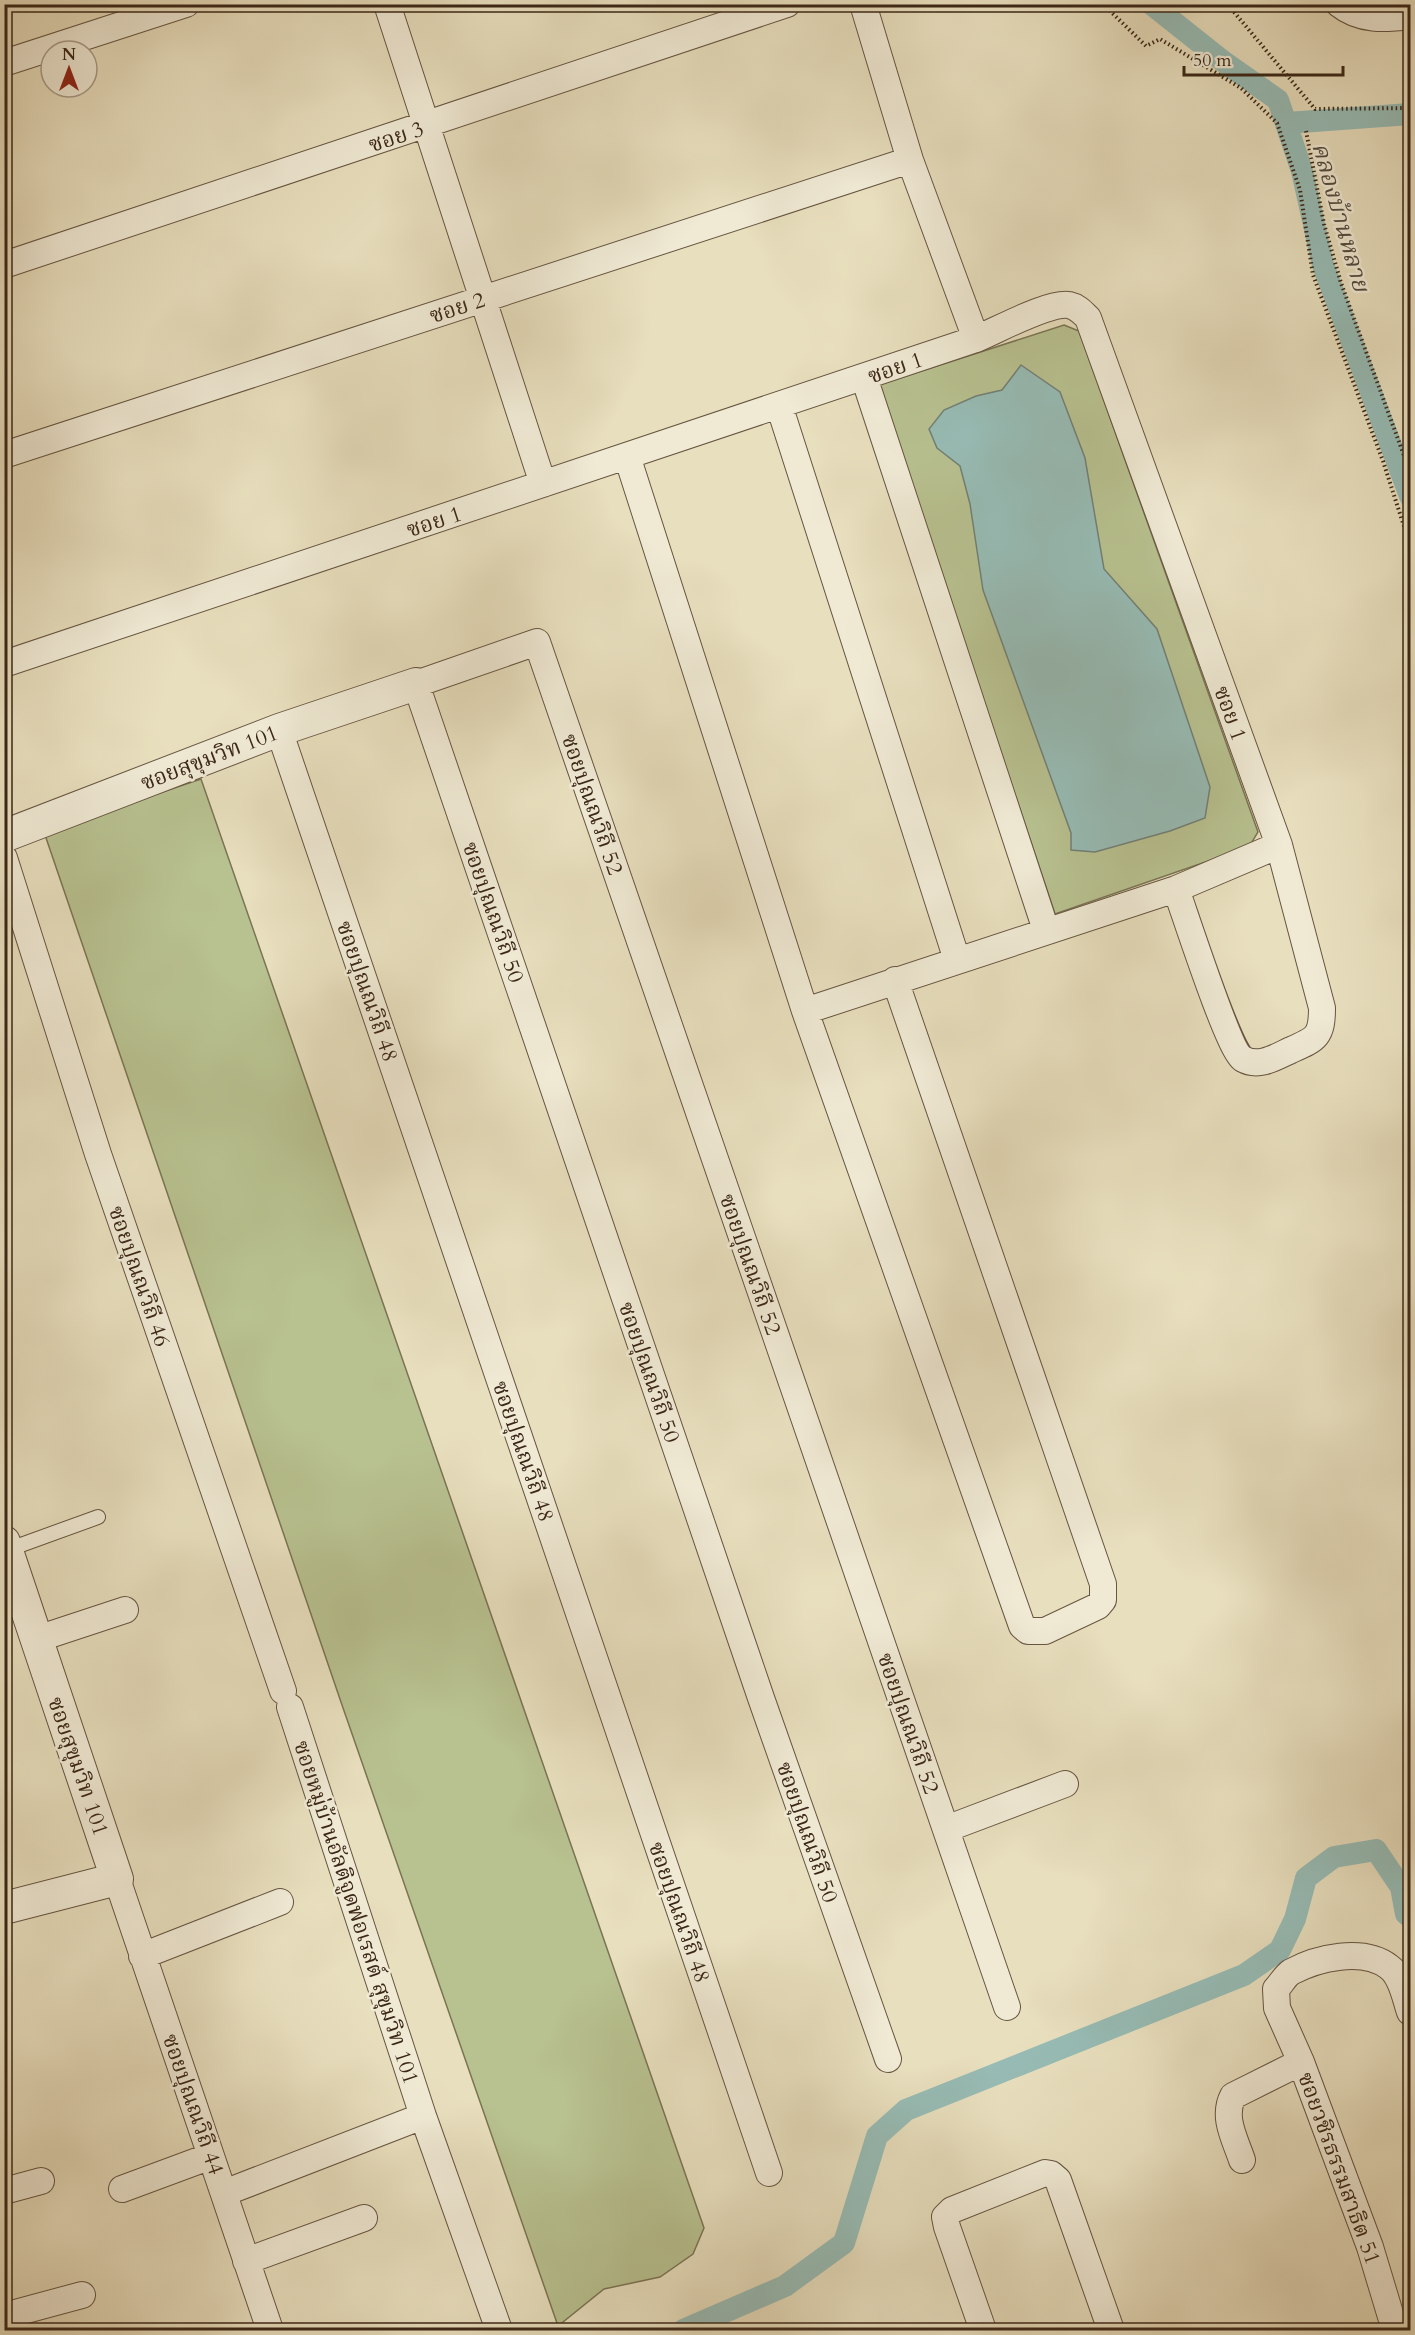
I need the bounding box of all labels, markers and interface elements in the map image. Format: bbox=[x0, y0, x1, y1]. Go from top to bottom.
north arrow bbox=[39, 39, 99, 99]
scale bar bbox=[1184, 39, 1343, 77]
text: N bbox=[62, 44, 76, 66]
text: 50 m bbox=[1193, 48, 1232, 73]
street label: ซอย 3 bbox=[365, 114, 428, 160]
water label: คลองบ้านหลาย bbox=[1303, 139, 1378, 297]
street label: ซอย 2 bbox=[426, 285, 489, 331]
street label: ซอย 1 bbox=[864, 345, 927, 391]
street label: ซอย 1 bbox=[403, 499, 466, 545]
street label: ซอย 1 bbox=[1206, 682, 1254, 745]
street label: ซอยสุขุมวิท 101 bbox=[136, 718, 282, 798]
street label: ซอยปุณณวิถี 52 bbox=[554, 730, 630, 879]
street label: ซอยปุณณวิถี 50 bbox=[455, 838, 531, 987]
street label: ซอยปุณณวิถี 48 bbox=[329, 917, 405, 1066]
street label: ซอยปุณณวิถี 52 bbox=[712, 1190, 788, 1339]
street label: ซอยปุณณวิถี 46 bbox=[101, 1202, 177, 1351]
street label: ซอยปุณณวิถี 50 bbox=[611, 1298, 687, 1447]
street label: ซอยปุณณวิถี 48 bbox=[485, 1377, 561, 1526]
street label: ซอยปุณณวิถี 52 bbox=[870, 1649, 946, 1798]
street label: ซอยสุขุมวิท 101 bbox=[40, 1693, 116, 1840]
street label: ซอยหมู่บ้านอัลติจูดฟอเรสต์ สุขุมวิท 101 bbox=[286, 1737, 426, 2088]
street label: ซอยปุณณวิถี 50 bbox=[769, 1758, 845, 1907]
street label: ซอยปุณณวิถี 48 bbox=[641, 1838, 717, 1987]
street label: ซอยปุณณวิถี 44 bbox=[155, 2030, 231, 2179]
street label: ซอยวชิรธรรมสาธิต 51 bbox=[1290, 2068, 1388, 2269]

